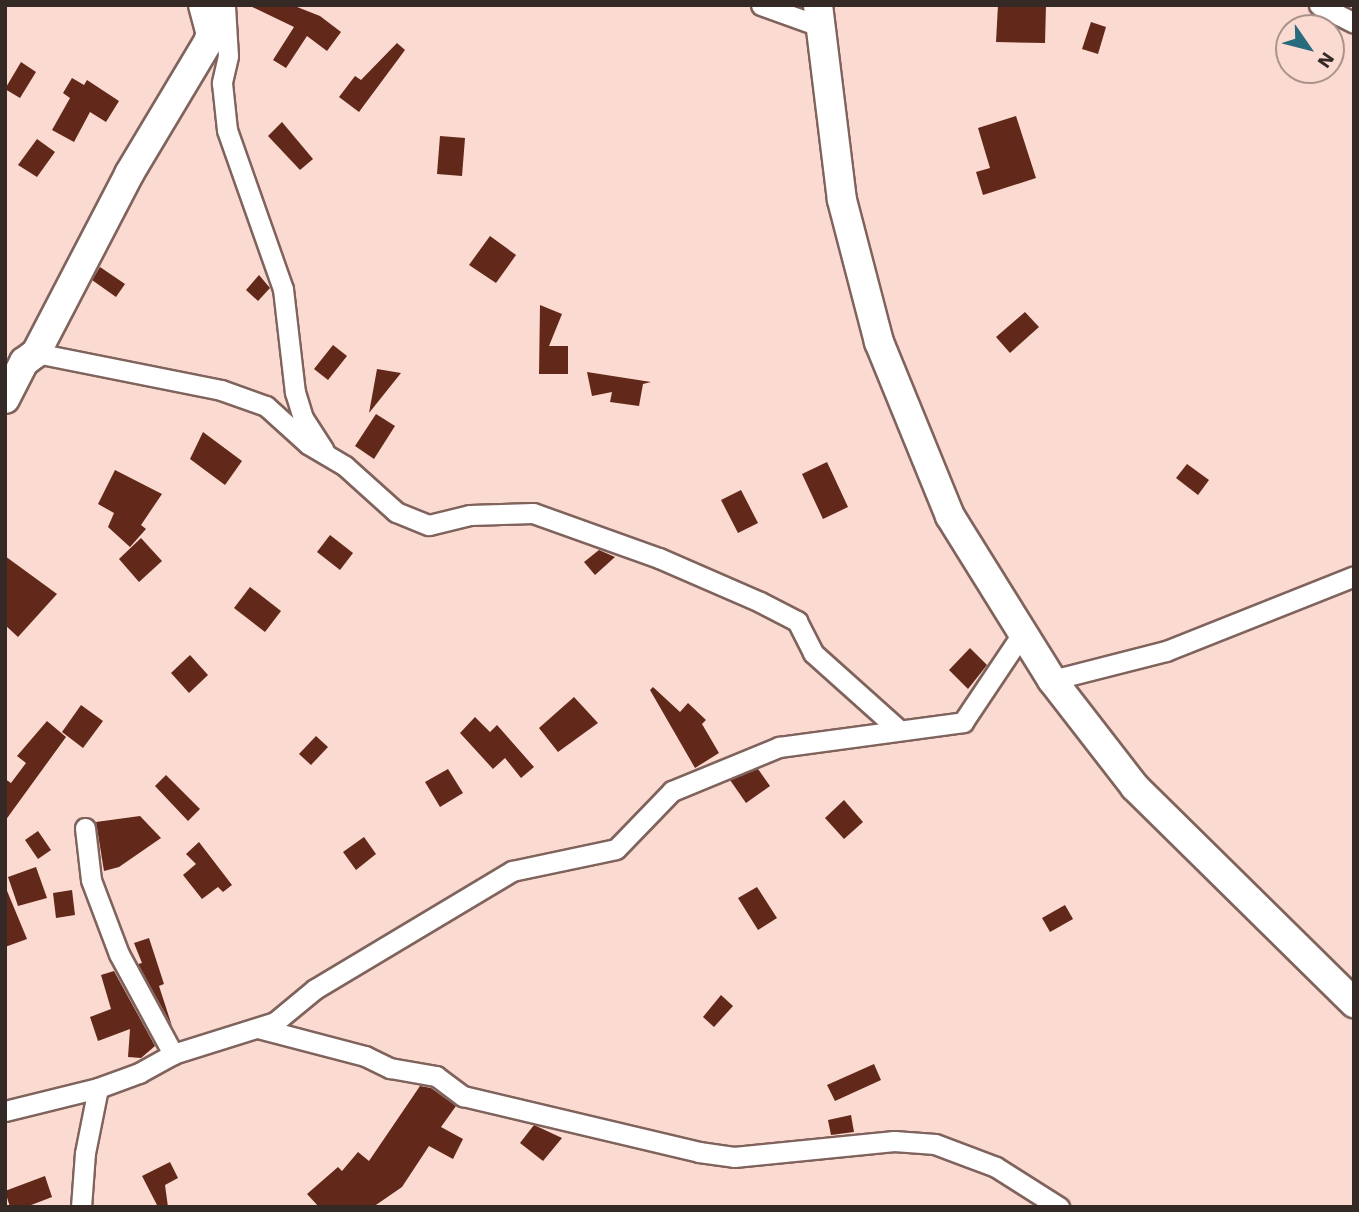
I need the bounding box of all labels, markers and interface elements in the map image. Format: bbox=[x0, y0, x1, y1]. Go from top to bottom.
north arrow bbox=[1275, 14, 1345, 84]
text: N bbox=[1313, 48, 1339, 73]

